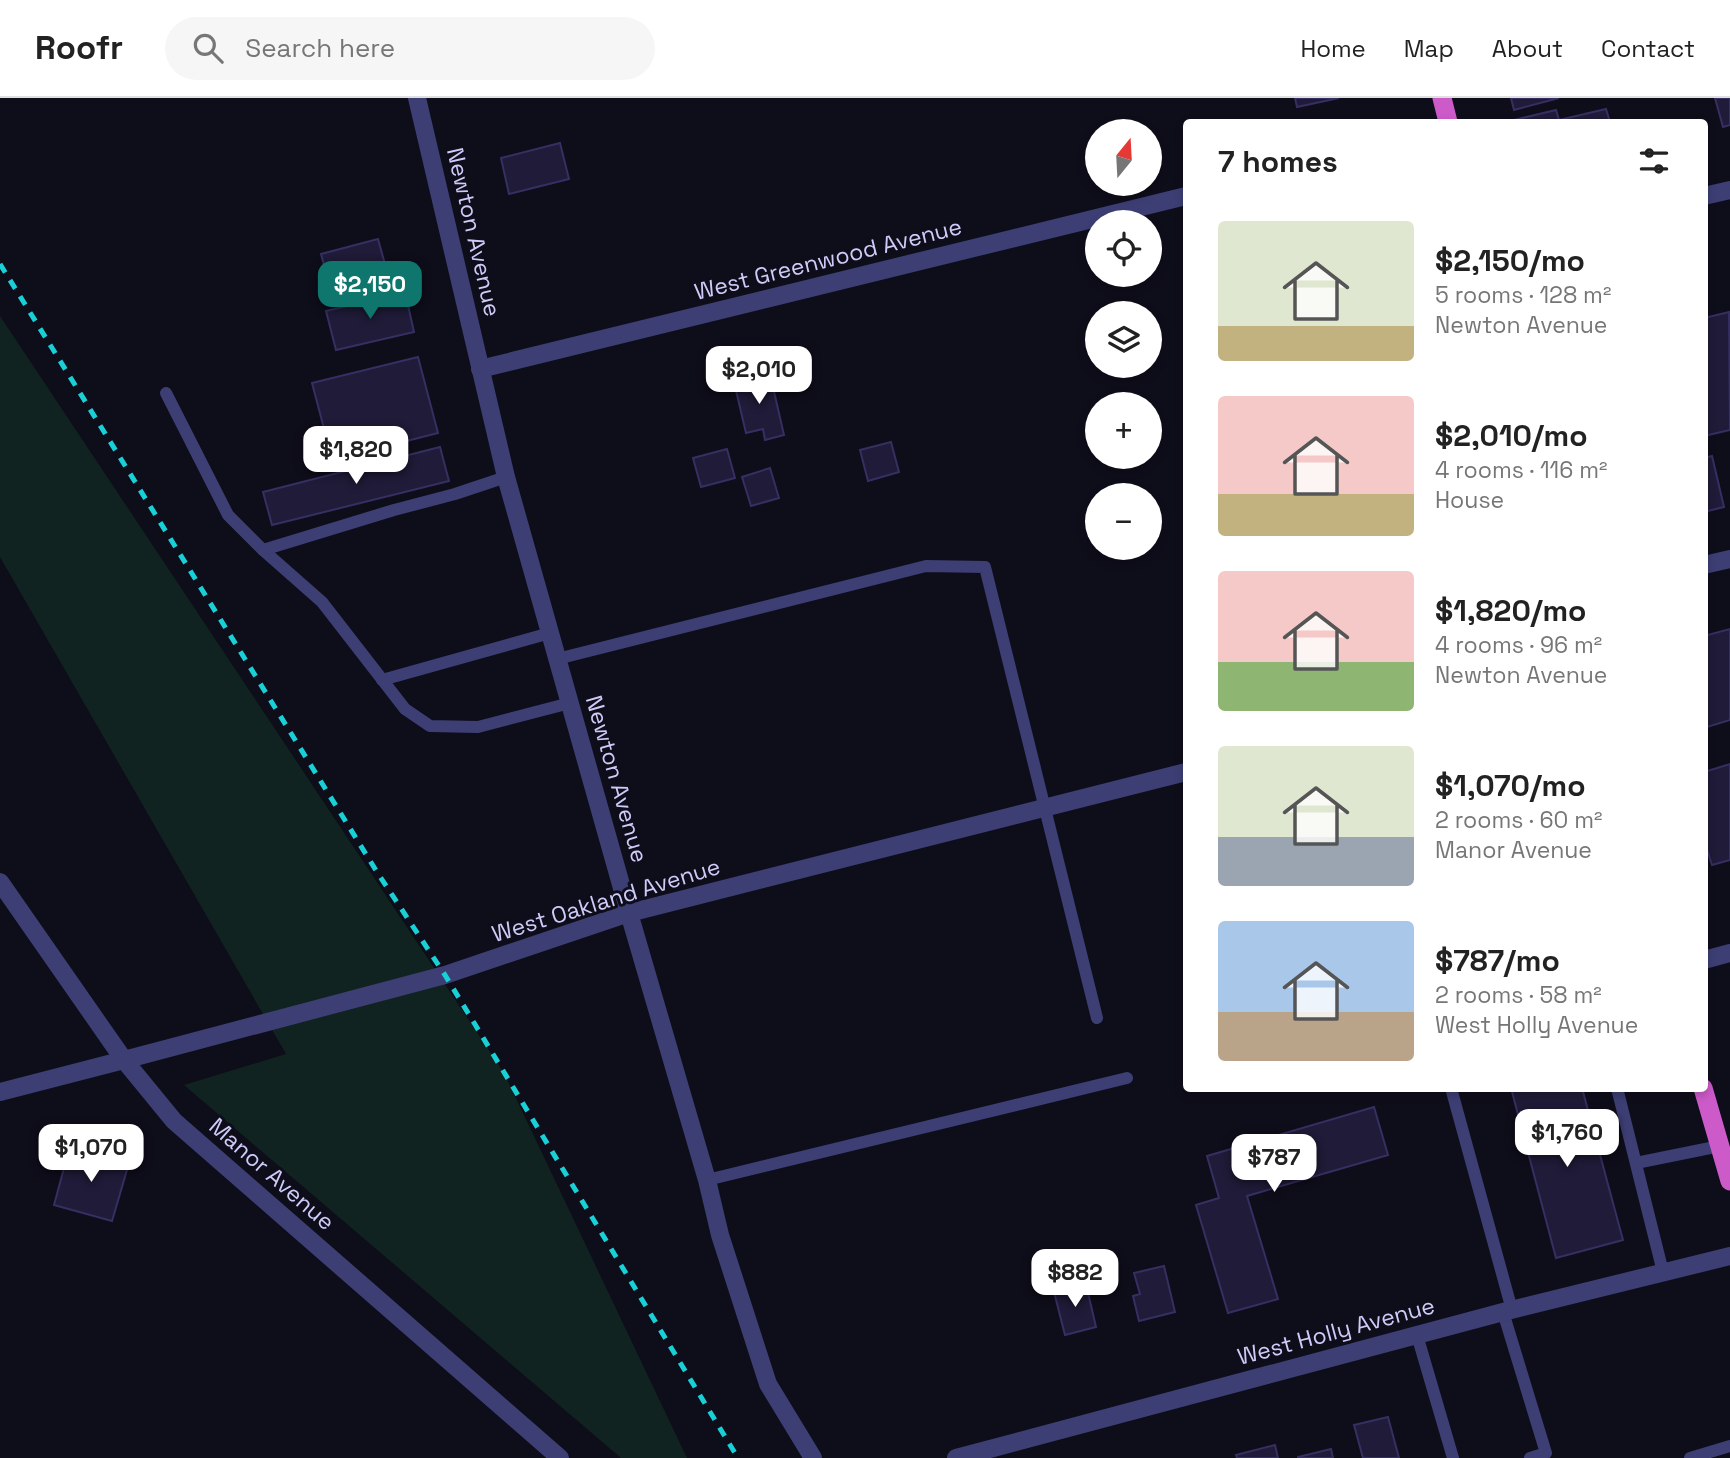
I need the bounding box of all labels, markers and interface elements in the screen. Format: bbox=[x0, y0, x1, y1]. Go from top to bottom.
search box bbox=[165, 17, 655, 80]
text: Roofr bbox=[35, 27, 123, 69]
icon: search bbox=[189, 29, 227, 67]
text: Search here bbox=[245, 31, 395, 65]
text: Home bbox=[1300, 33, 1366, 64]
text: Map bbox=[1404, 33, 1454, 64]
text: About bbox=[1492, 33, 1563, 64]
text: Contact bbox=[1601, 33, 1695, 64]
north arrow bbox=[1085, 119, 1162, 196]
map controls bbox=[1085, 119, 1162, 560]
text: 7 homes bbox=[1218, 142, 1338, 181]
icon: filters bbox=[1635, 142, 1673, 180]
street label: Newton Avenue bbox=[440, 145, 508, 319]
button: locate bbox=[1085, 210, 1162, 287]
street label: West Greenwood Avenue bbox=[691, 211, 965, 307]
text: $2,150/mo bbox=[1435, 241, 1585, 280]
icon: home bbox=[1274, 249, 1358, 333]
pin: $2,150 bbox=[313, 262, 427, 321]
text: $2,150 bbox=[334, 269, 406, 299]
text: 5 rooms · 128 m² bbox=[1435, 280, 1611, 310]
button: layers bbox=[1085, 301, 1162, 378]
text: Newton Avenue bbox=[1435, 310, 1607, 340]
pin: $2,010 bbox=[702, 346, 816, 406]
text: $2,010 bbox=[722, 354, 796, 384]
button: + bbox=[1085, 392, 1162, 469]
text: $2,010/mo bbox=[1435, 416, 1588, 455]
icon: home bbox=[1274, 424, 1358, 508]
pin: $1,820 bbox=[299, 426, 413, 486]
text: $1,820 bbox=[319, 434, 393, 464]
text: 4 rooms · 116 m² bbox=[1435, 455, 1607, 485]
button: − bbox=[1085, 483, 1162, 560]
text: House bbox=[1435, 485, 1504, 515]
text: $1,820/mo bbox=[1435, 591, 1586, 630]
icon: home bbox=[1274, 599, 1358, 683]
text: 4 rooms · 96 m² bbox=[1435, 630, 1602, 660]
text: Newton Avenue bbox=[1435, 660, 1607, 690]
street label: Newton Avenue bbox=[579, 692, 655, 866]
text: $1,070/mo bbox=[1435, 766, 1586, 805]
icon: home bbox=[1274, 774, 1358, 858]
text: 2 rooms · 60 m² bbox=[1435, 805, 1602, 835]
text: Manor Avenue bbox=[1435, 835, 1592, 865]
street label: West Oakland Avenue bbox=[488, 851, 724, 949]
text: $787/mo bbox=[1435, 941, 1560, 980]
icon: home bbox=[1274, 949, 1358, 1033]
text: 2 rooms · 58 m² bbox=[1435, 980, 1602, 1010]
text: West Holly Avenue bbox=[1435, 1010, 1638, 1040]
pin: $1,760 bbox=[1510, 1110, 1624, 1169]
street label: Manor Avenue bbox=[203, 1111, 341, 1237]
text: $1,760 bbox=[1531, 1117, 1603, 1147]
pin: $1,070 bbox=[34, 1124, 148, 1184]
text: $1,070 bbox=[55, 1132, 127, 1162]
pin: $787 bbox=[1233, 1134, 1315, 1194]
text: $787 bbox=[1248, 1142, 1301, 1172]
pin: $882 bbox=[1034, 1250, 1116, 1309]
text: $882 bbox=[1047, 1257, 1103, 1287]
street label: West Holly Avenue bbox=[1234, 1290, 1438, 1372]

